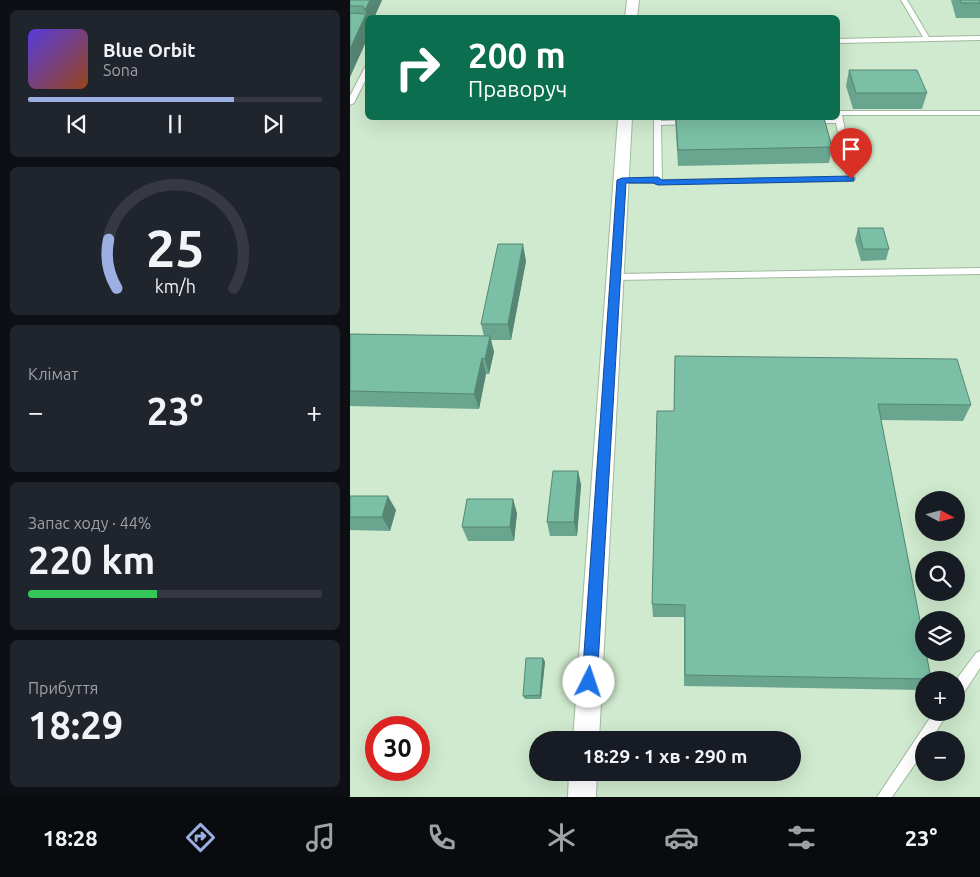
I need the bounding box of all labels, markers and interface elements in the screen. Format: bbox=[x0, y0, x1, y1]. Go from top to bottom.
icon: right bbox=[385, 35, 450, 100]
text: 200 m bbox=[468, 35, 566, 75]
text: Blue Orbit bbox=[103, 39, 196, 61]
text: Sona bbox=[103, 61, 138, 79]
text: Праворуч bbox=[468, 76, 567, 101]
icon: previous bbox=[63, 110, 91, 138]
icon: pause bbox=[161, 110, 189, 138]
icon: next bbox=[259, 110, 287, 138]
pin bbox=[830, 128, 872, 179]
icon: arrive bbox=[837, 135, 865, 163]
text: 25 bbox=[146, 219, 204, 277]
text: km/h bbox=[154, 276, 196, 296]
text: Клімат bbox=[28, 365, 78, 383]
text: 23° bbox=[147, 390, 203, 432]
text: − bbox=[28, 396, 44, 427]
text: + bbox=[306, 396, 322, 427]
north arrow bbox=[915, 491, 965, 541]
map controls bbox=[915, 491, 965, 781]
text: Запас ходу · 44% bbox=[28, 514, 151, 532]
text: 220 km bbox=[28, 539, 155, 581]
button: search bbox=[915, 551, 965, 601]
button: layers bbox=[915, 611, 965, 661]
position arrow bbox=[562, 655, 614, 707]
button: + bbox=[915, 671, 965, 721]
text: Прибуття bbox=[28, 679, 98, 697]
text: 18:29 bbox=[28, 704, 123, 746]
speed limit sign: 30 bbox=[365, 716, 430, 781]
button: − bbox=[915, 731, 965, 781]
text: 18:29 · 1 хв · 290 m bbox=[583, 745, 747, 767]
icon: directions bbox=[183, 820, 218, 855]
icon: music bbox=[303, 820, 338, 855]
icon: phone bbox=[424, 820, 459, 855]
icon: climate bbox=[544, 820, 579, 855]
icon: car bbox=[664, 820, 699, 855]
icon: filters bbox=[784, 820, 819, 855]
text: 18:28 bbox=[43, 825, 98, 850]
text: 23° bbox=[905, 825, 937, 850]

